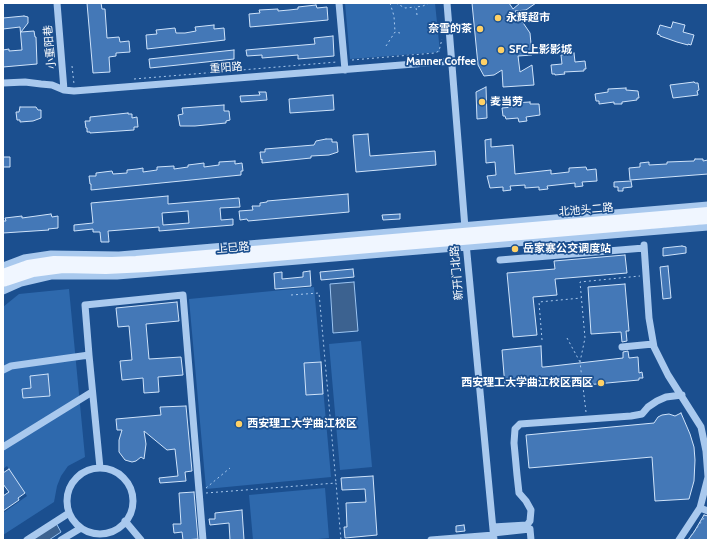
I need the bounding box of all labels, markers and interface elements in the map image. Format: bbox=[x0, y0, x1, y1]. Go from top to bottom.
place label: 永辉超市 bbox=[506, 11, 550, 25]
marker: 永辉超市 bbox=[493, 13, 503, 23]
place label: 奈雪的茶 bbox=[428, 22, 472, 36]
marker: 奈雪的茶 bbox=[475, 24, 485, 34]
street label: 小重阳巷 bbox=[42, 25, 58, 69]
place label: SFC上影影城 bbox=[509, 43, 572, 57]
marker: SFC上影影城 bbox=[496, 45, 506, 55]
place label: Manner Coffee bbox=[406, 55, 476, 69]
marker: Manner Coffee bbox=[479, 57, 489, 67]
street label: 重阳路 bbox=[209, 60, 243, 76]
place label: 麦当劳 bbox=[490, 95, 523, 109]
marker: 麦当劳 bbox=[477, 97, 487, 107]
street label: 北池头二路 bbox=[558, 201, 614, 219]
street label: 上巳路 bbox=[216, 240, 250, 256]
place label: 岳家寨公交调度站 bbox=[523, 242, 611, 256]
marker: 岳家寨公交调度站 bbox=[510, 244, 520, 254]
street label: 新开门北路 bbox=[448, 245, 466, 301]
place label: 西安理工大学曲江校区西区 bbox=[461, 376, 593, 390]
marker: 西安理工大学曲江校区西区 bbox=[596, 378, 606, 388]
place label: 西安理工大学曲江校区 bbox=[247, 417, 357, 431]
marker: 西安理工大学曲江校区 bbox=[234, 419, 244, 429]

